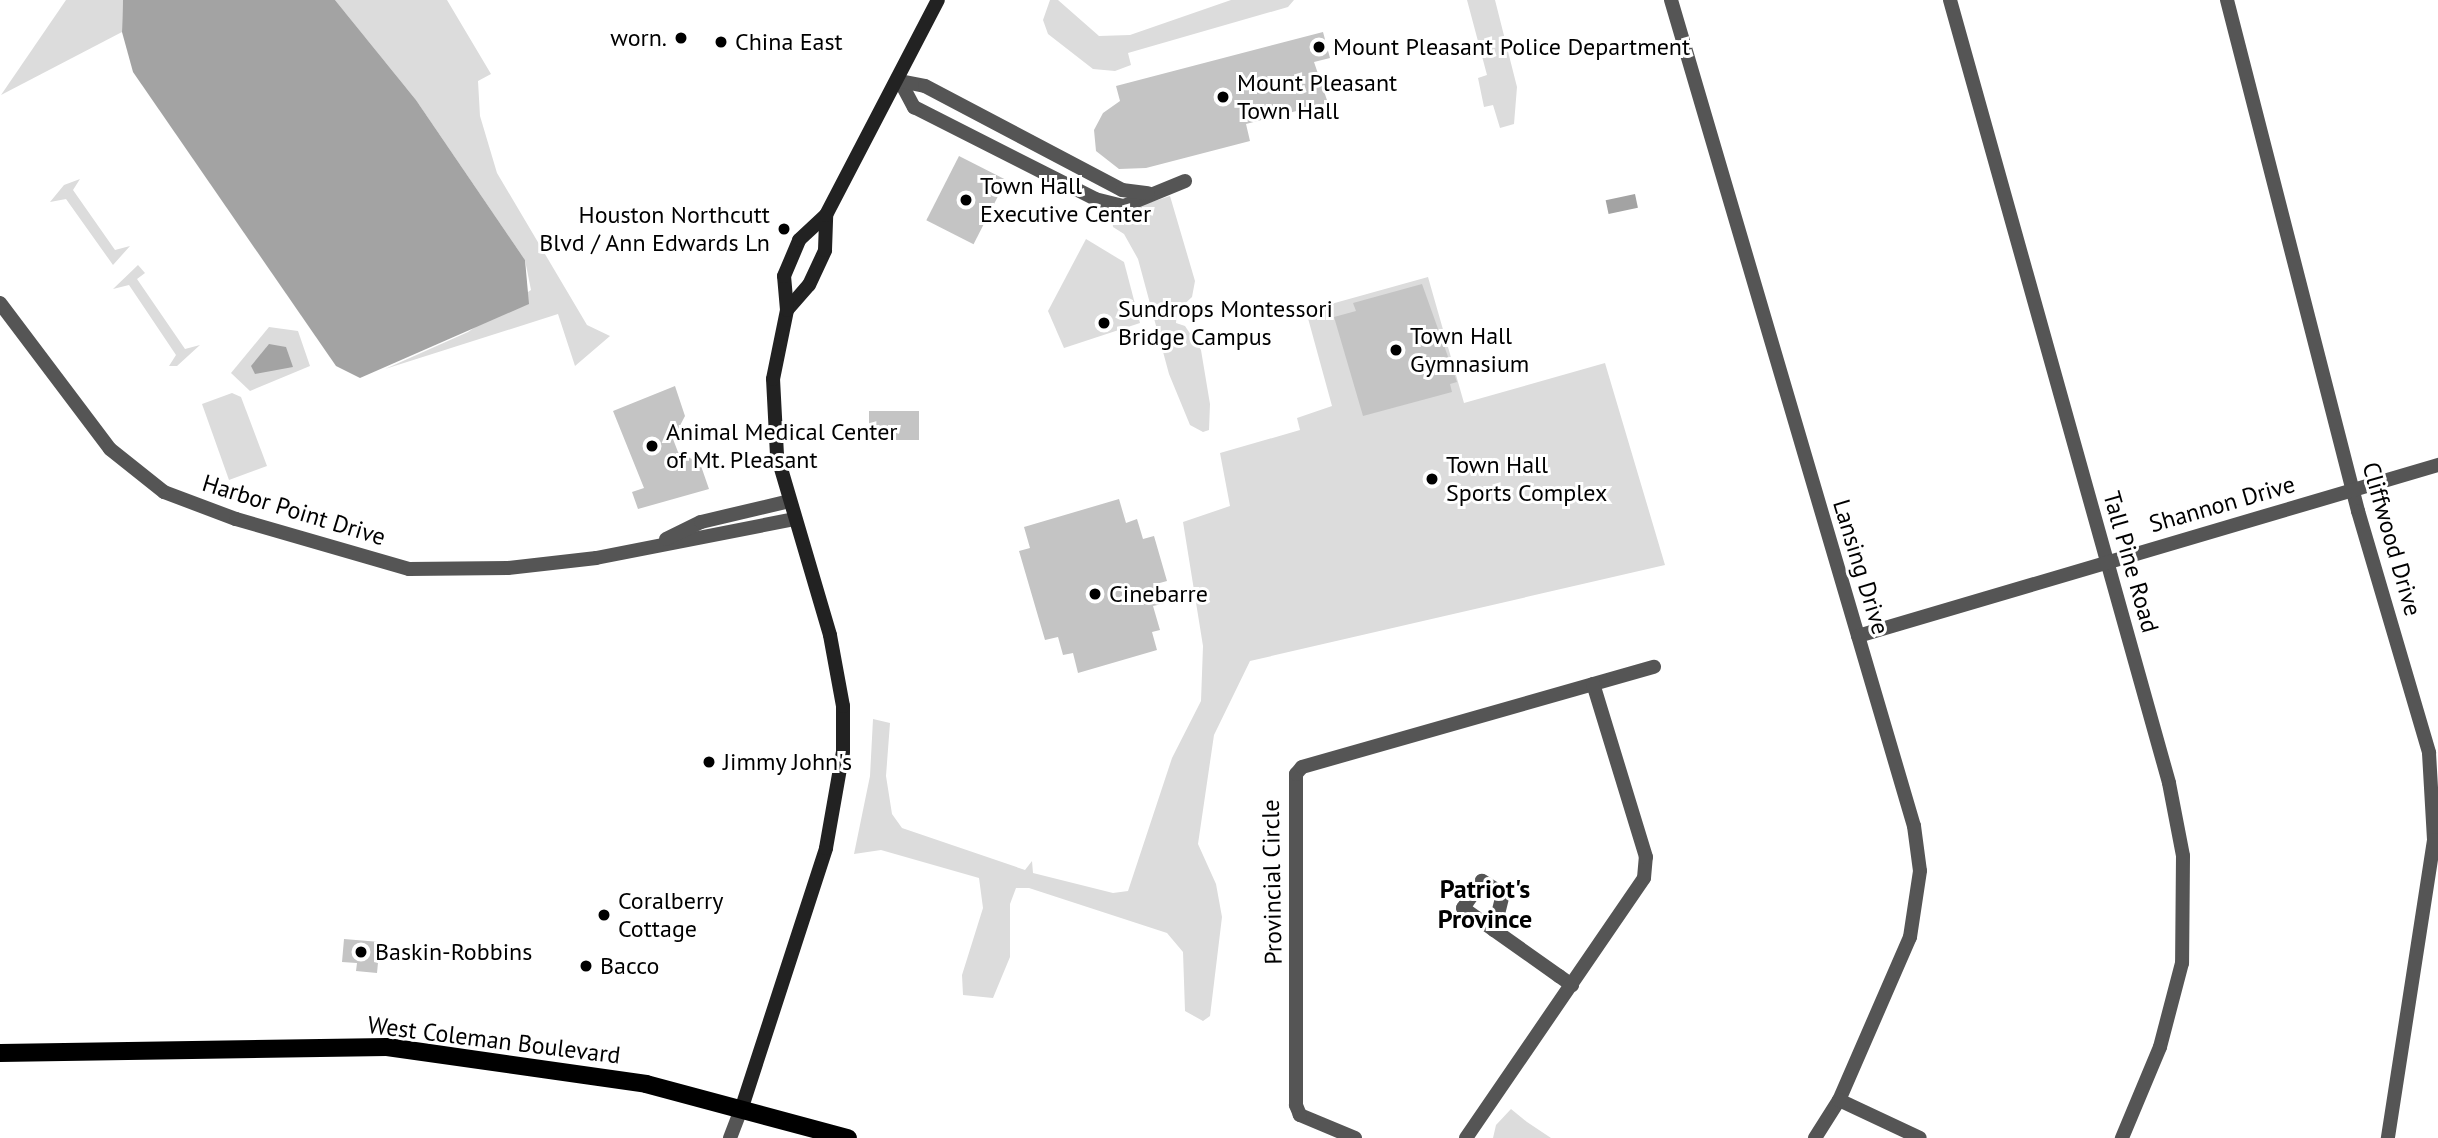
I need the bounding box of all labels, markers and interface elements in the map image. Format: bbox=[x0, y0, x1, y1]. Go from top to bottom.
place label: worn. bbox=[610, 24, 667, 52]
place label: China East bbox=[735, 28, 843, 56]
marker: worn. bbox=[673, 30, 689, 46]
place label: Mount Pleasant Police Department bbox=[1333, 33, 1690, 61]
marker: China East bbox=[713, 34, 729, 50]
marker: Mount Pleasant Police Department bbox=[1311, 39, 1327, 55]
place label: Mount Pleasant Town Hall bbox=[1237, 69, 1397, 125]
marker: Mount Pleasant Town Hall bbox=[1215, 89, 1231, 105]
place label: Town Hall Executive Center bbox=[980, 172, 1151, 228]
marker: Town Hall Executive Center bbox=[958, 192, 974, 208]
place label: Houston Northcutt Blvd / Ann Edwards Ln bbox=[539, 201, 770, 257]
marker: Houston Northcutt Blvd / Ann Edwards Ln bbox=[776, 221, 792, 237]
place label: Sundrops Montessori Bridge Campus bbox=[1118, 295, 1333, 351]
marker: Sundrops Montessori Bridge Campus bbox=[1096, 315, 1112, 331]
place label: Town Hall Gymnasium bbox=[1410, 322, 1529, 378]
marker: Town Hall Gymnasium bbox=[1388, 342, 1404, 358]
place label: Animal Medical Center of Mt. Pleasant bbox=[666, 418, 897, 474]
marker: Animal Medical Center of Mt. Pleasant bbox=[644, 438, 660, 454]
place label: Town Hall Sports Complex bbox=[1446, 451, 1607, 507]
street label: Cliffwood Drive bbox=[2356, 459, 2428, 619]
street label: Harbor Point Drive bbox=[199, 468, 389, 552]
street label: Shannon Drive bbox=[2146, 469, 2298, 539]
marker: Town Hall Sports Complex bbox=[1424, 471, 1440, 487]
street label: Tall Pine Road bbox=[2097, 488, 2165, 636]
street label: Lansing Drive bbox=[1827, 496, 1895, 638]
place label: Cinebarre bbox=[1109, 580, 1208, 608]
marker: Cinebarre bbox=[1087, 586, 1103, 602]
place label: Jimmy John's bbox=[723, 748, 853, 776]
marker: Jimmy John's bbox=[701, 754, 717, 770]
street label: Provincial Circle bbox=[1256, 799, 1288, 965]
district label: Patriot's Province bbox=[1438, 873, 1532, 934]
place label: Coralberry Cottage bbox=[618, 887, 723, 943]
marker: Coralberry Cottage bbox=[596, 907, 612, 923]
place label: Baskin-Robbins bbox=[375, 938, 532, 966]
marker: Baskin-Robbins bbox=[353, 944, 369, 960]
place label: Bacco bbox=[600, 952, 659, 980]
marker: Bacco bbox=[578, 958, 594, 974]
street label: West Coleman Boulevard bbox=[366, 1010, 622, 1070]

